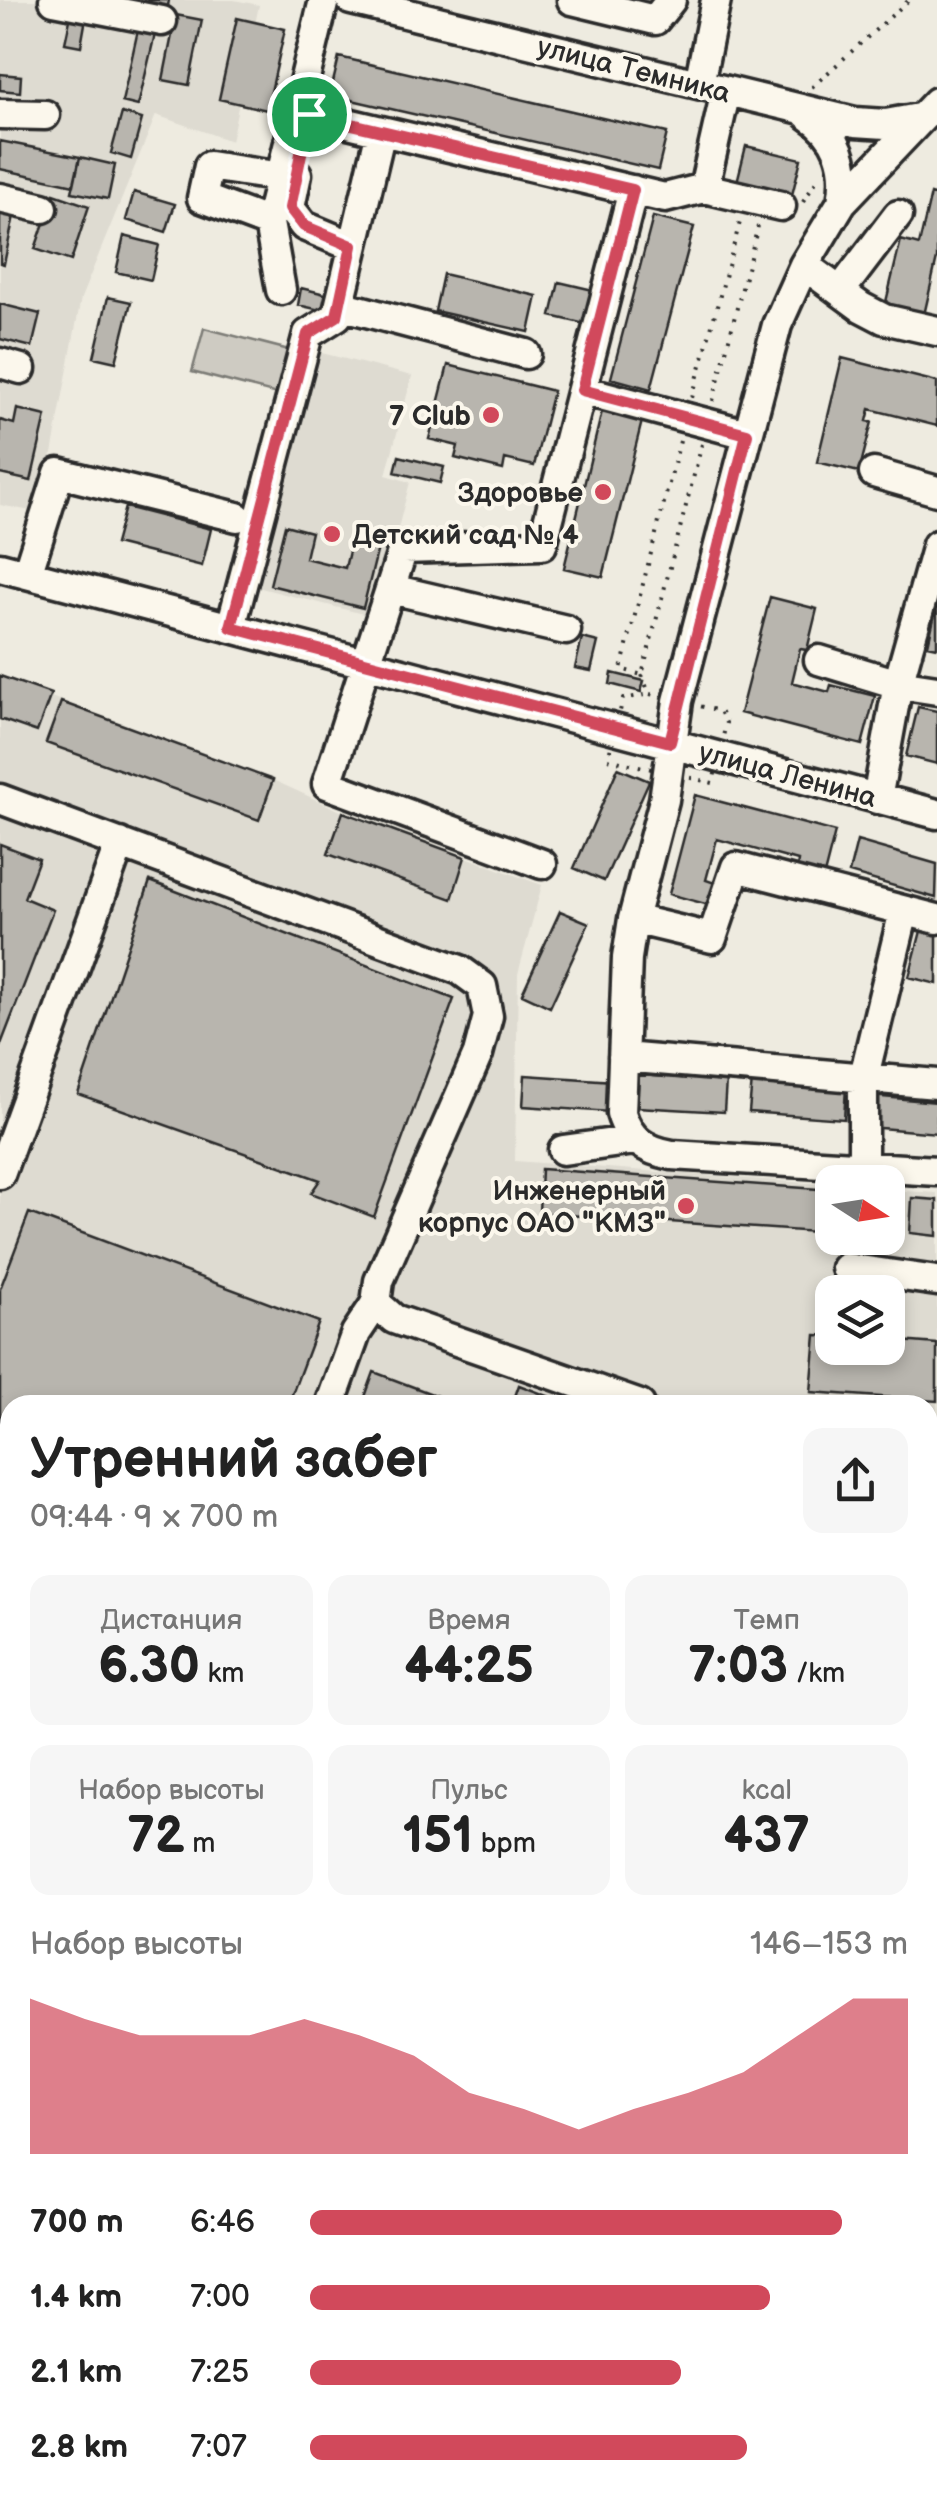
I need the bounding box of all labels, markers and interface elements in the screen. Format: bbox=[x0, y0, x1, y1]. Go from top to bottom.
street label: улица Темника bbox=[534, 31, 734, 110]
pin bbox=[267, 72, 352, 157]
icon: arrive bbox=[282, 87, 337, 142]
place label: 7 Club bbox=[389, 400, 471, 433]
marker: 7 Club bbox=[480, 404, 502, 426]
place label: Здоровье bbox=[457, 477, 583, 510]
marker: Здоровье bbox=[592, 481, 614, 503]
place label: Детский сад № 4 bbox=[352, 519, 579, 552]
marker: Детский сад № 4 bbox=[321, 523, 343, 545]
street label: улица Ленина bbox=[695, 736, 880, 815]
north arrow bbox=[815, 1165, 905, 1255]
map controls bbox=[815, 1165, 905, 1365]
place label: Инженерный корпус ОАО "КМЗ" bbox=[418, 1175, 666, 1240]
marker: Инженерный корпус ОАО "КМЗ" bbox=[675, 1195, 697, 1217]
button: layers bbox=[815, 1275, 905, 1365]
text: Утренний забег bbox=[30, 1427, 438, 1494]
button: share bbox=[803, 1428, 908, 1533]
text: 09:44 · 9 × 700 m bbox=[30, 1498, 278, 1537]
text: Дистанция bbox=[100, 1604, 242, 1637]
text: Время bbox=[427, 1604, 511, 1637]
text: Темп bbox=[733, 1604, 800, 1637]
text: 6.30 bbox=[98, 1637, 200, 1697]
text: 44:25 bbox=[404, 1637, 534, 1697]
text: 7:03 bbox=[688, 1637, 788, 1697]
text: km bbox=[200, 1657, 244, 1690]
text: /km bbox=[788, 1657, 845, 1690]
text: Набор высоты bbox=[78, 1774, 265, 1807]
text: Пульс bbox=[430, 1774, 508, 1807]
text: kcal bbox=[742, 1774, 792, 1807]
text: 72 bbox=[127, 1807, 185, 1867]
text: 151 bbox=[402, 1807, 473, 1867]
text: 437 bbox=[724, 1807, 810, 1867]
text: m bbox=[185, 1827, 215, 1860]
text: bpm bbox=[473, 1827, 536, 1860]
text: Набор высоты bbox=[30, 1925, 243, 1964]
text: 146–153 m bbox=[750, 1925, 908, 1964]
text: 700 m bbox=[30, 2203, 123, 2242]
text: 6:46 bbox=[190, 2203, 255, 2242]
text: 1.4 km bbox=[30, 2278, 122, 2317]
text: 7:00 bbox=[190, 2278, 250, 2317]
text: 2.1 km bbox=[30, 2353, 122, 2392]
text: 7:25 bbox=[190, 2353, 249, 2392]
text: 2.8 km bbox=[30, 2428, 128, 2467]
text: 7:07 bbox=[190, 2428, 247, 2467]

